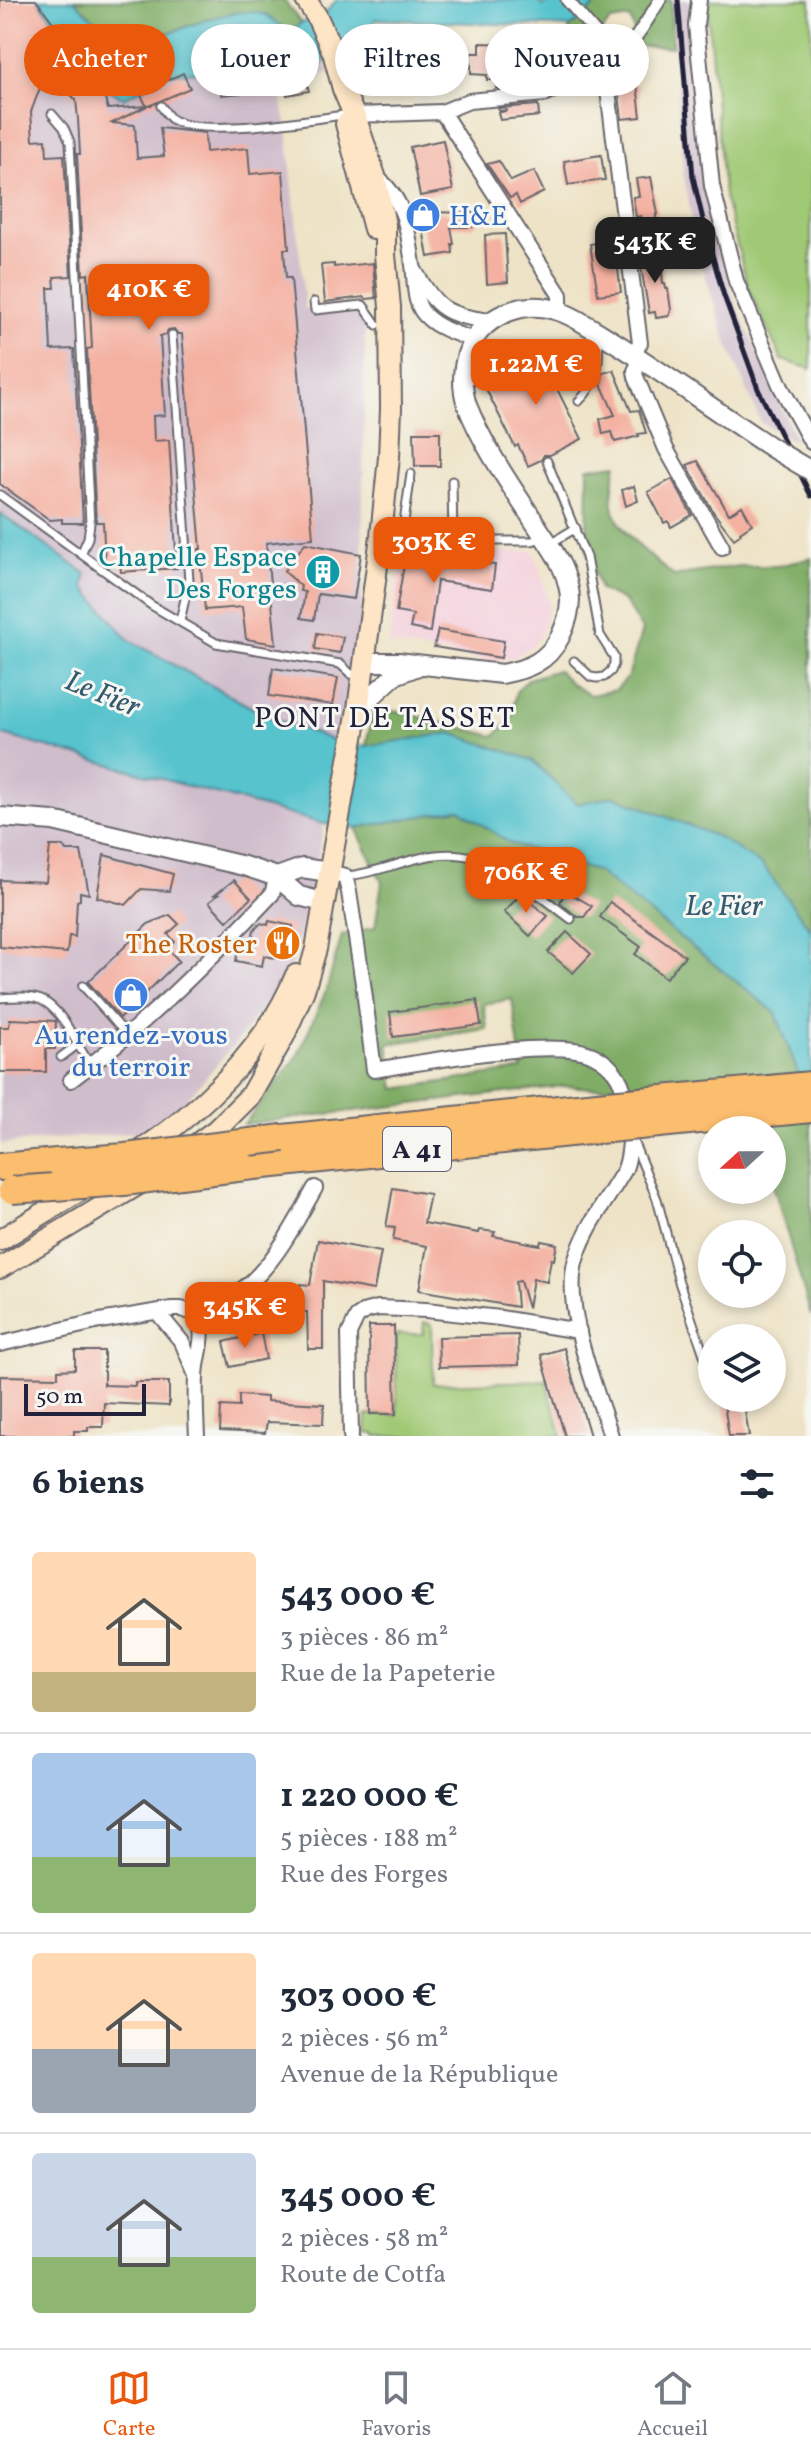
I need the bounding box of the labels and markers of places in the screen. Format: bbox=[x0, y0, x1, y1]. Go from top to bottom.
shop icon: H&E bbox=[404, 196, 442, 234]
place label: H&E bbox=[449, 198, 508, 237]
pin: 543K € bbox=[590, 217, 720, 285]
pin: 410K € bbox=[84, 264, 214, 332]
pin: 1.22M € bbox=[462, 339, 610, 407]
pin: 303K € bbox=[369, 517, 499, 585]
place label: Chapelle Espace Des Forges bbox=[99, 539, 297, 610]
building icon: Chapelle Espace Des Forges bbox=[304, 553, 342, 591]
pin: 706K € bbox=[461, 847, 591, 915]
restaurant icon: The Roster bbox=[264, 924, 302, 962]
place label: The Roster bbox=[126, 926, 257, 965]
shop icon: Au rendez-vous du terroir bbox=[112, 976, 150, 1014]
place label: Au rendez-vous du terroir bbox=[34, 1017, 228, 1088]
pin: 345K € bbox=[180, 1282, 310, 1350]

